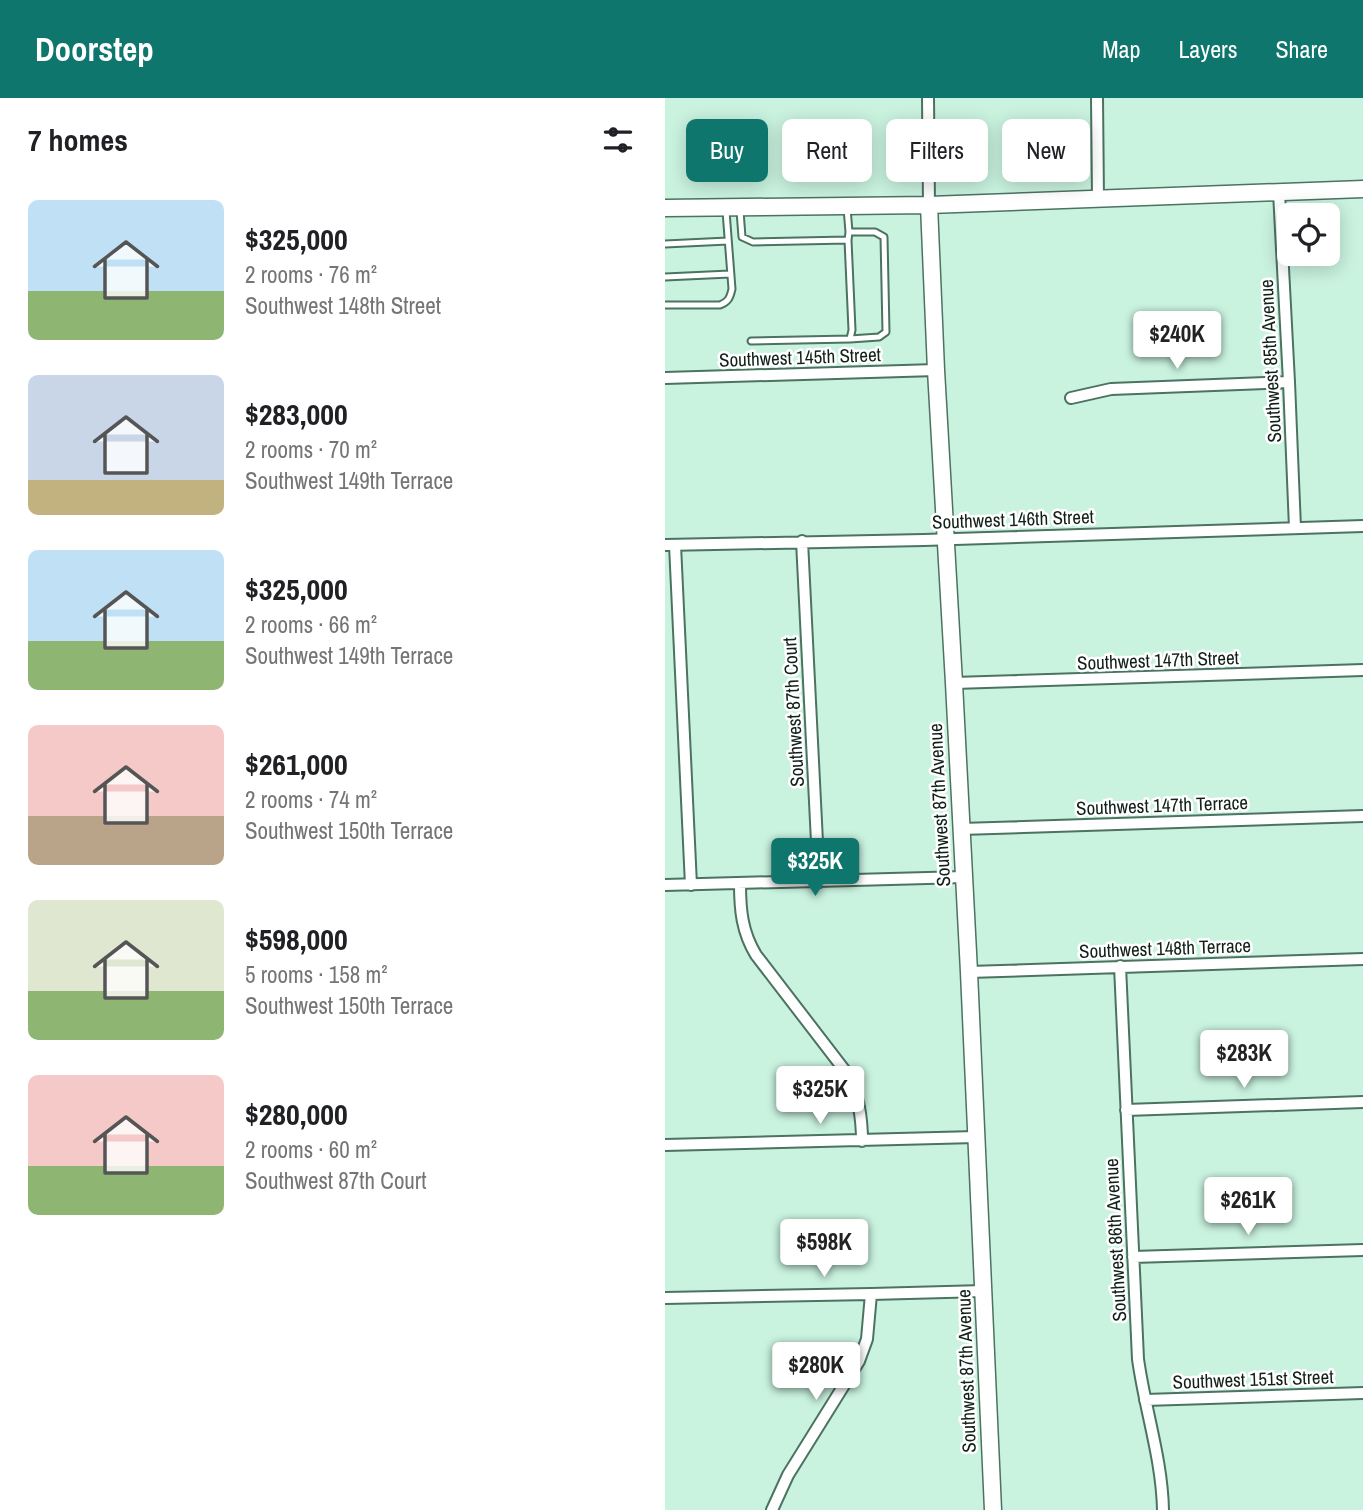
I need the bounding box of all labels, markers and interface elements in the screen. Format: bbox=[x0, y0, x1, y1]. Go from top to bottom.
text: Doorstep bbox=[35, 27, 154, 71]
text: Map bbox=[1102, 33, 1140, 65]
text: Layers bbox=[1178, 33, 1237, 65]
text: Share bbox=[1275, 33, 1328, 65]
chip: Buy bbox=[686, 119, 768, 182]
chip: Rent bbox=[782, 119, 872, 182]
chip: Filters bbox=[886, 119, 988, 182]
chip: New bbox=[1002, 119, 1090, 182]
text: 7 homes bbox=[28, 120, 128, 160]
icon: filters bbox=[599, 121, 637, 159]
map controls bbox=[1277, 203, 1340, 266]
button: locate bbox=[1277, 203, 1340, 266]
text: $325,000 bbox=[245, 219, 348, 259]
icon: home bbox=[84, 228, 168, 312]
text: 2 rooms · 76 m² bbox=[245, 259, 377, 290]
street label: Southwest 85th Avenue bbox=[1253, 279, 1287, 443]
text: Southwest 148th Street bbox=[245, 290, 441, 321]
pin: $240K bbox=[1128, 312, 1226, 371]
text: $240K bbox=[1149, 318, 1205, 349]
street label: Southwest 145th Street bbox=[719, 341, 882, 373]
text: $283,000 bbox=[245, 394, 348, 434]
icon: home bbox=[84, 403, 168, 487]
text: 2 rooms · 70 m² bbox=[245, 434, 377, 465]
text: Southwest 149th Terrace bbox=[245, 465, 453, 496]
street label: Southwest 146th Street bbox=[932, 503, 1095, 535]
text: $325,000 bbox=[245, 569, 348, 609]
icon: home bbox=[84, 578, 168, 662]
text: 2 rooms · 66 m² bbox=[245, 609, 377, 640]
street label: Southwest 87th Court bbox=[776, 636, 810, 787]
text: Southwest 149th Terrace bbox=[245, 640, 453, 671]
street label: Southwest 147th Street bbox=[1077, 644, 1240, 676]
street label: Southwest 87th Avenue bbox=[922, 723, 956, 887]
text: $261,000 bbox=[245, 744, 348, 784]
icon: home bbox=[84, 753, 168, 837]
text: 2 rooms · 74 m² bbox=[245, 784, 377, 815]
street label: Southwest 147th Terrace bbox=[1076, 789, 1248, 821]
text: Southwest 150th Terrace bbox=[245, 815, 453, 846]
pin: $325K bbox=[766, 838, 864, 898]
text: $325K bbox=[787, 845, 843, 876]
text: $598,000 bbox=[245, 919, 348, 959]
icon: home bbox=[84, 928, 168, 1012]
street label: Southwest 148th Terrace bbox=[1079, 932, 1251, 964]
text: 5 rooms · 158 m² bbox=[245, 959, 388, 990]
text: Southwest 150th Terrace bbox=[245, 990, 453, 1021]
pin: $283K bbox=[1195, 1030, 1293, 1090]
text: $283K bbox=[1216, 1037, 1272, 1068]
pin: $325K bbox=[771, 1066, 869, 1126]
text: $325K bbox=[792, 1073, 848, 1104]
text: $280,000 bbox=[245, 1094, 348, 1134]
icon: home bbox=[84, 1103, 168, 1187]
text: 2 rooms · 60 m² bbox=[245, 1134, 377, 1165]
street label: Southwest 86th Avenue bbox=[1098, 1158, 1132, 1322]
text: Southwest 87th Court bbox=[245, 1165, 426, 1196]
pin: $261K bbox=[1199, 1178, 1297, 1237]
text: $261K bbox=[1220, 1184, 1276, 1215]
pin: $598K bbox=[775, 1220, 873, 1279]
text: $598K bbox=[796, 1226, 852, 1257]
street label: Southwest 87th Avenue bbox=[950, 1289, 982, 1453]
pin: $280K bbox=[767, 1342, 865, 1402]
text: $280K bbox=[788, 1349, 844, 1380]
street label: Southwest 151st Street bbox=[1172, 1363, 1335, 1395]

